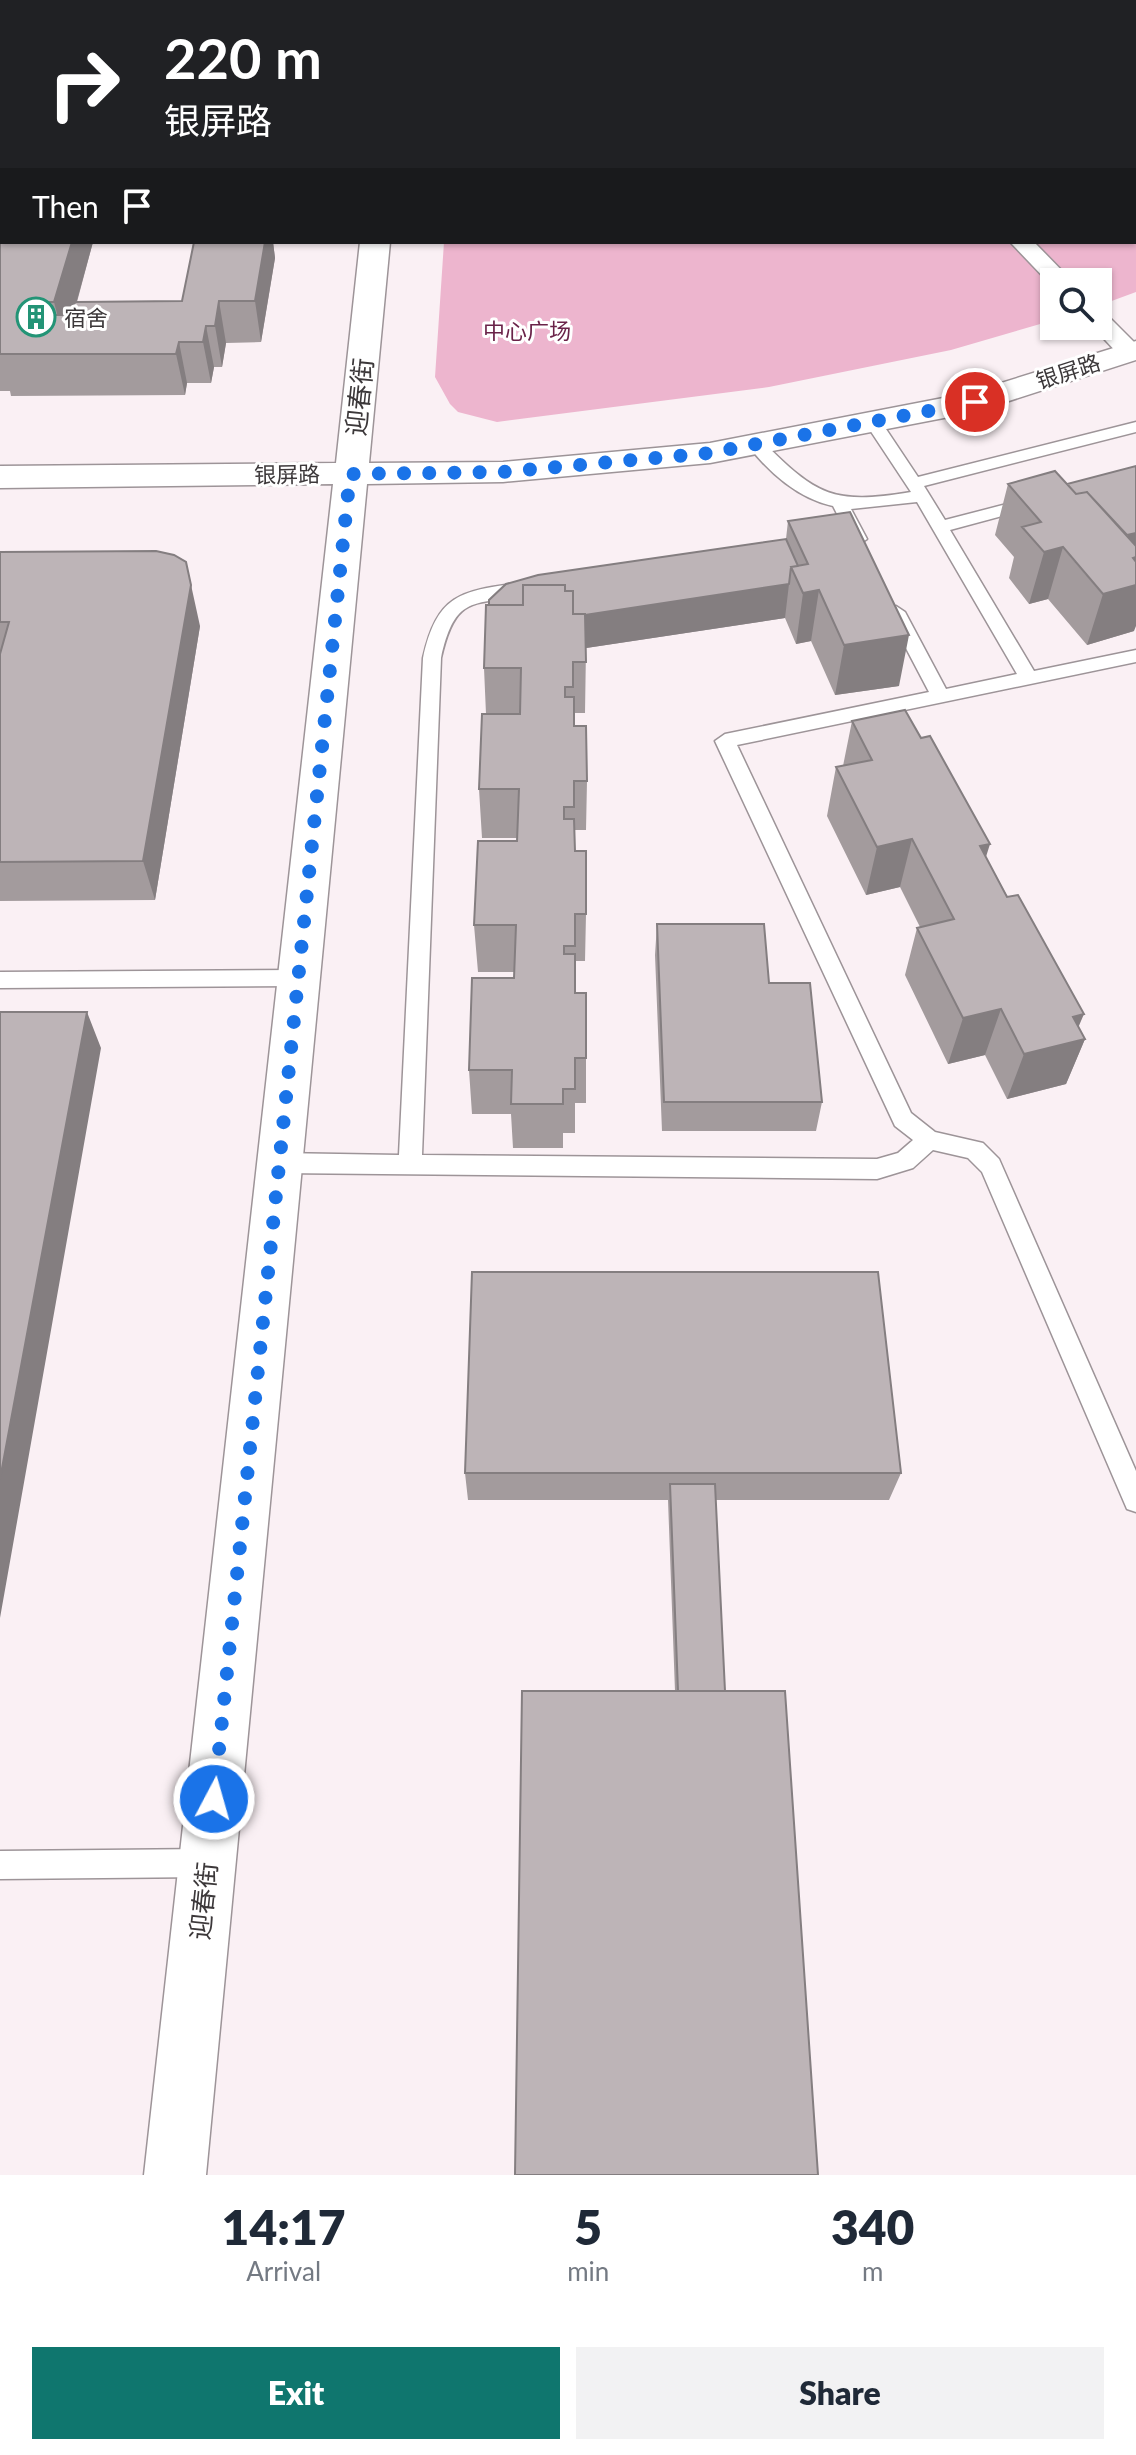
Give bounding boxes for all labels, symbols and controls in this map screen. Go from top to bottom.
text: 220 m [164,24,322,91]
icon: right [32,32,136,136]
text: 银屏路 [164,98,272,142]
icon: arrive [115,184,159,228]
text: Then [32,188,99,224]
map controls [1040,268,1112,340]
button: search [1040,268,1112,340]
building icon: 宿舍 [15,296,57,338]
place label: 宿舍 [64,304,108,331]
park label: 中心广场 [483,317,571,344]
street label: 银屏路 [1032,348,1104,394]
street label: 迎春街 [339,357,379,437]
pin [941,368,1009,436]
icon: arrive [953,380,997,424]
street label: 银屏路 [254,460,320,488]
position arrow [172,1757,256,1841]
street label: 迎春街 [183,1861,223,1941]
text: 14:17 [222,2198,346,2255]
text: 5 [574,2198,602,2255]
text: 340 [831,2198,914,2255]
text: Arrival [246,2255,321,2287]
text: min [567,2255,609,2287]
text: m [862,2255,883,2287]
button: Exit [32,2347,560,2439]
button: Share [576,2347,1104,2439]

